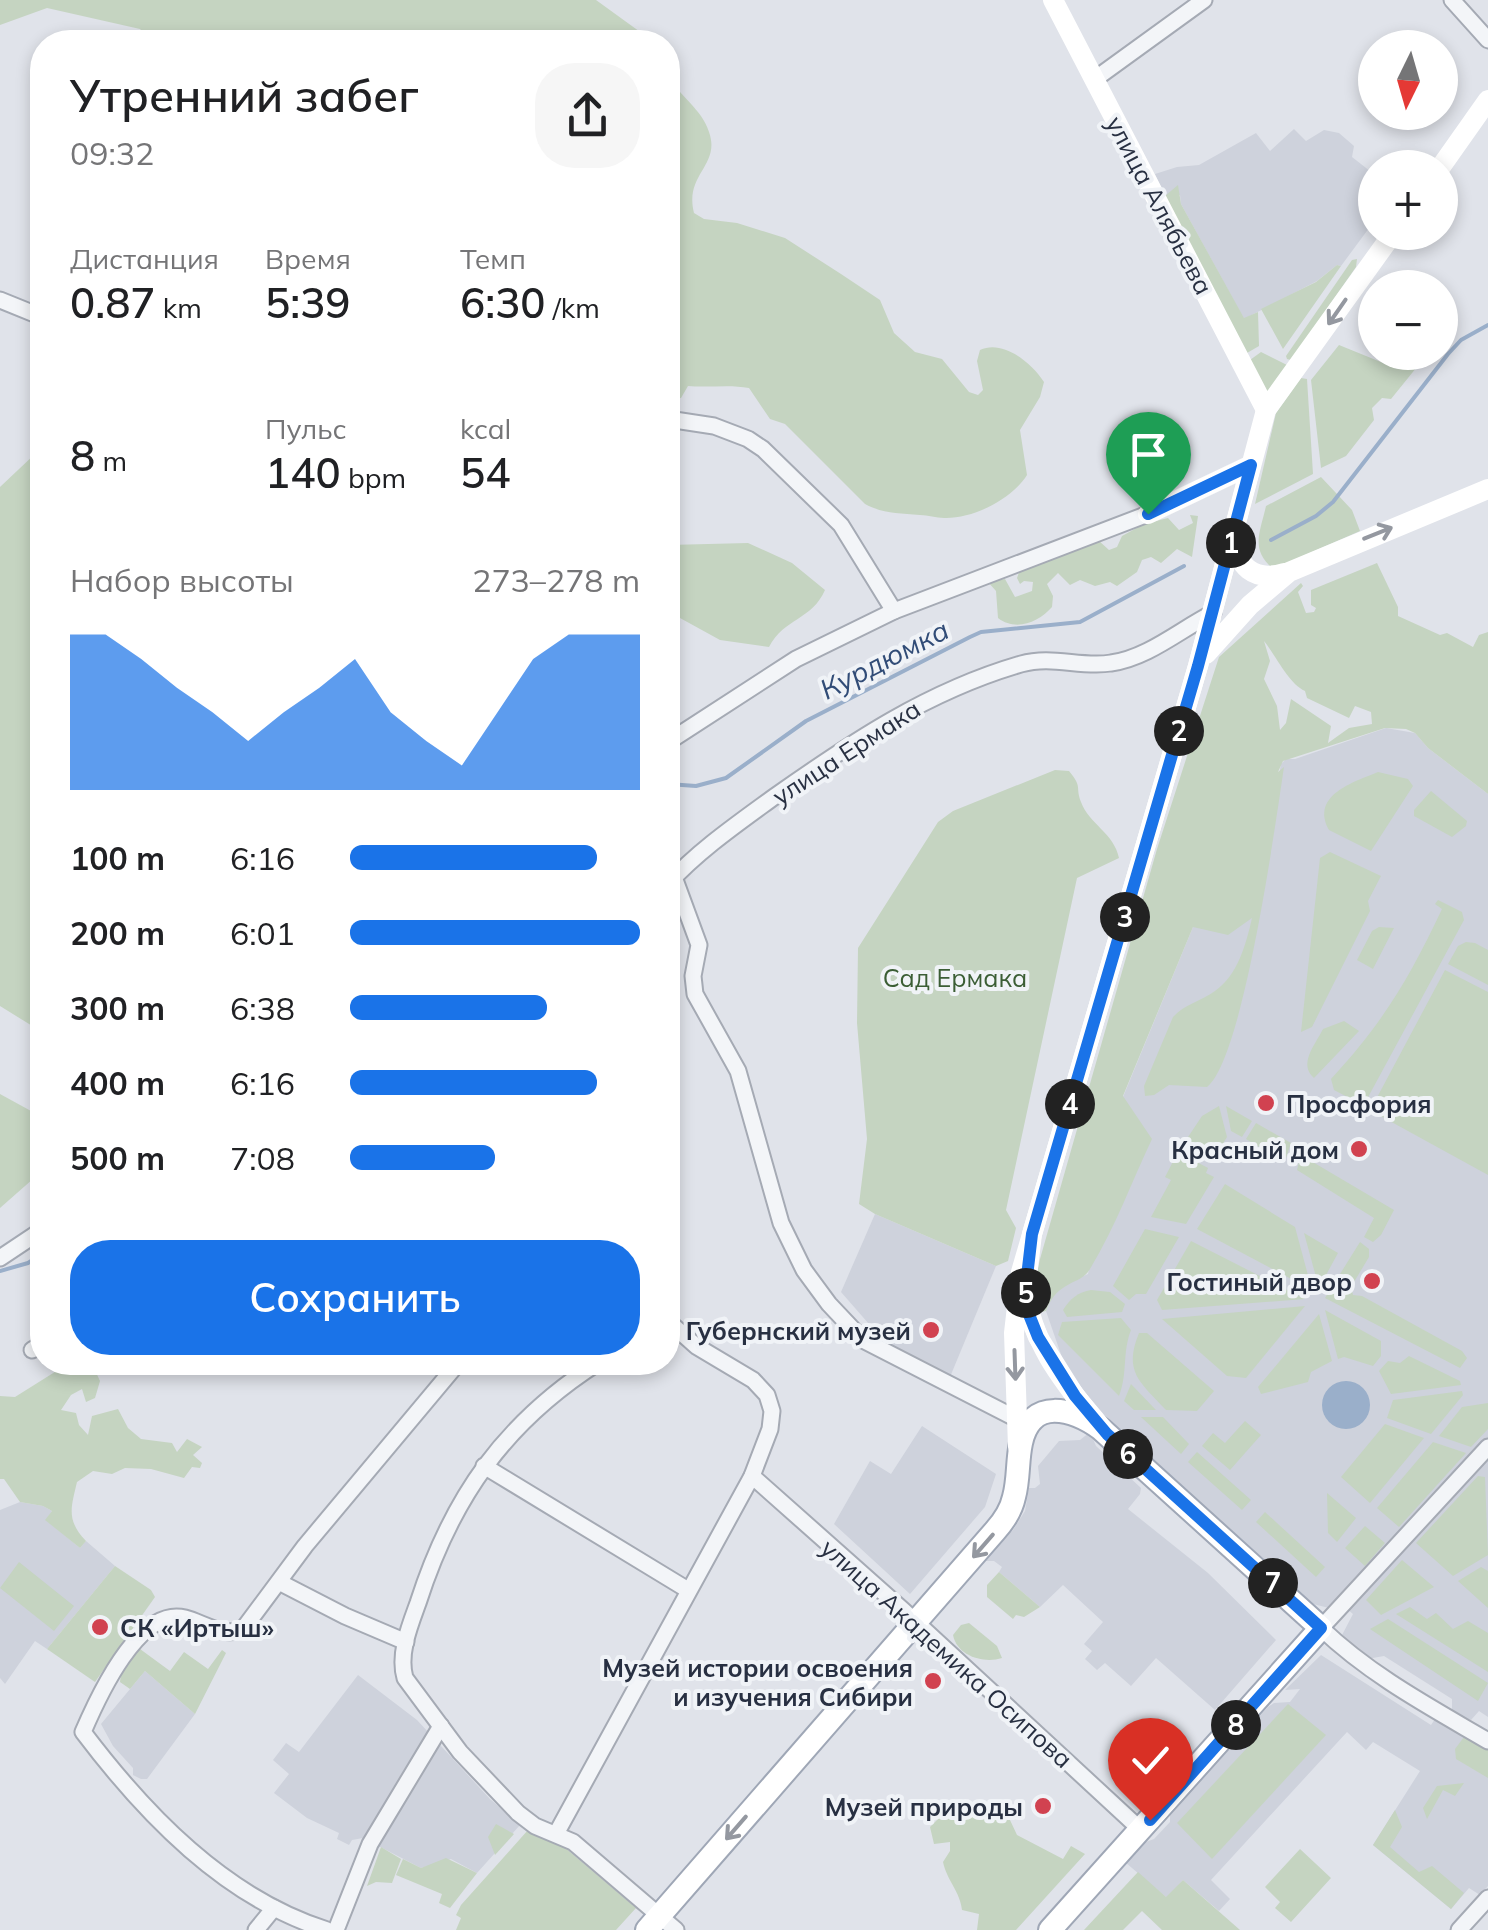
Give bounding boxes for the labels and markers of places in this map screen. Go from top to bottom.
pin [1106,412,1191,515]
pin: 1 [1206,518,1256,568]
pin: 2 [1154,706,1204,756]
pin: 3 [1100,892,1150,942]
pin: 4 [1045,1079,1095,1129]
place label: Просфория [1286,1088,1431,1119]
marker: Просфория [1255,1092,1277,1114]
place label: Красный дом [1171,1134,1339,1165]
marker: Красный дом [1348,1138,1370,1160]
place label: Гостиный двор [1166,1266,1352,1297]
pin: 5 [1001,1268,1051,1318]
marker: Гостиный двор [1361,1270,1383,1292]
place label: Губернский музей [686,1315,911,1346]
marker: Губернский музей [920,1319,942,1341]
pin: 6 [1103,1429,1153,1479]
pin: 7 [1248,1558,1298,1608]
place label: СК «Иртыш» [120,1612,274,1643]
marker: СК «Иртыш» [89,1616,111,1638]
place label: Музей истории освоения и изучения Сибири [602,1652,913,1712]
marker: Музей истории освоения и изучения Сибири [922,1670,944,1692]
pin: 8 [1211,1700,1261,1750]
pin [1108,1718,1193,1821]
place label: Музей природы [825,1791,1023,1822]
marker: Музей природы [1032,1795,1054,1817]

